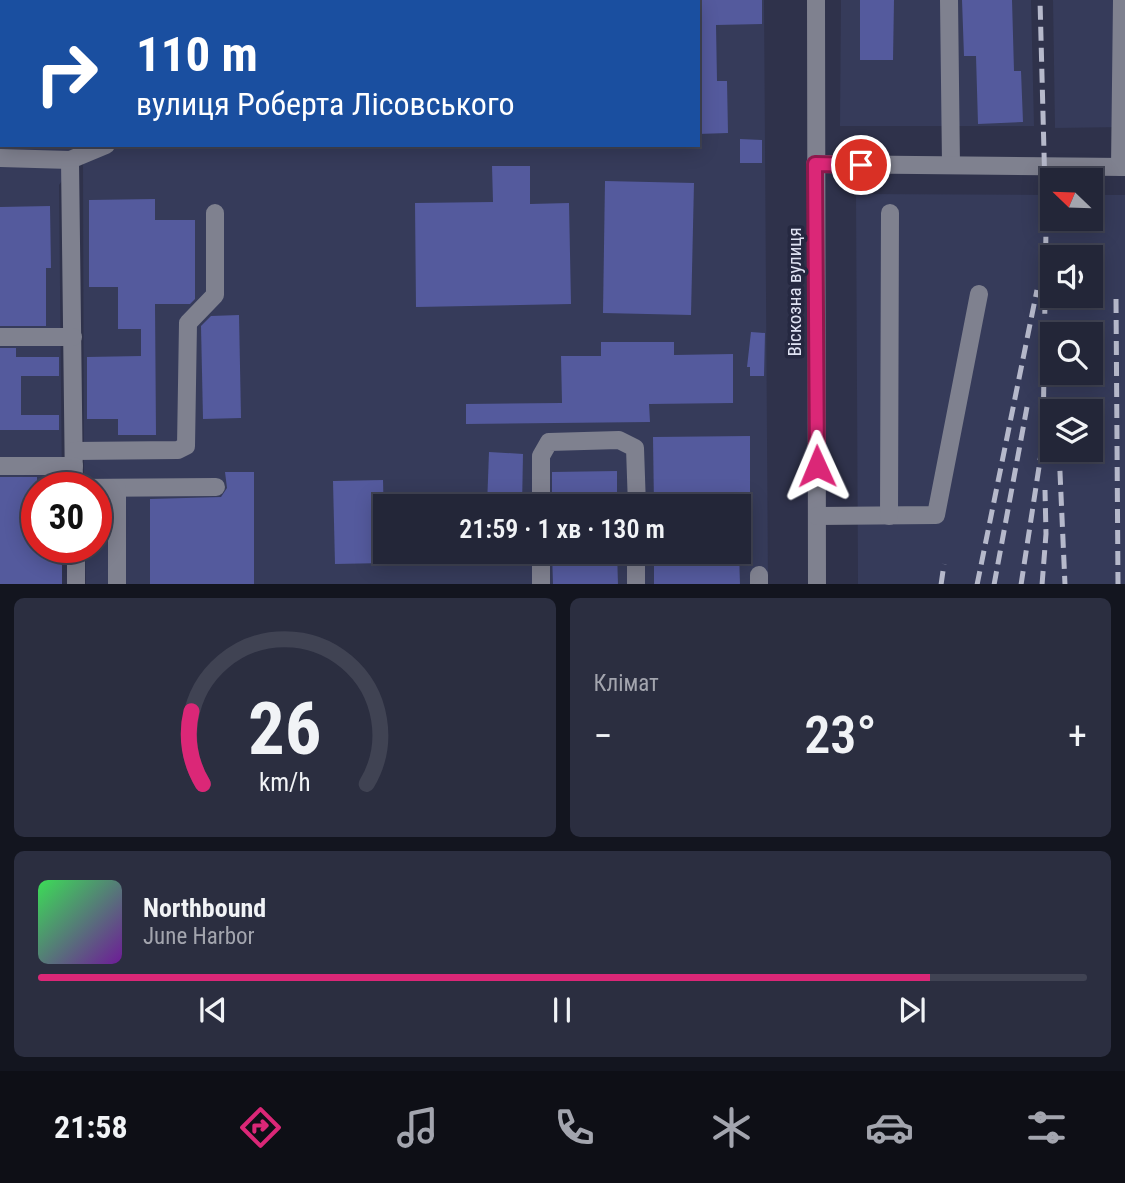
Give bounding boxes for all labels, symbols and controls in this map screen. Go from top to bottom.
text: 110 m [136,26,258,83]
icon: right [21,28,112,119]
text: вулиця Роберта Лісовського [136,85,515,123]
pin [831,135,891,195]
icon: arrive [842,146,880,184]
north arrow [1040,168,1102,231]
map controls [1040,168,1103,462]
street label: Віскозна вулиця [783,227,806,357]
button: sound [1040,245,1103,308]
button: search [1040,322,1103,385]
button: layers [1040,399,1103,462]
position arrow [780,429,854,503]
speed limit sign: 30 [21,472,112,563]
text: 21:59 · 1 хв · 130 m [459,514,665,544]
text: Клімат [594,670,659,697]
text: 26 [248,686,322,772]
text: 23° [804,705,876,766]
text: − [594,714,613,758]
text: + [1068,714,1087,758]
text: km/h [259,767,310,796]
text: Northbound [143,893,266,923]
text: June Harbor [143,923,255,950]
icon: previous [194,991,232,1029]
icon: pause [543,991,581,1029]
icon: next [893,991,931,1029]
icon: directions [236,1103,285,1152]
icon: music [393,1103,442,1152]
icon: phone [550,1103,599,1152]
icon: climate [707,1103,756,1152]
icon: car [865,1103,914,1152]
icon: filters [1022,1103,1071,1152]
text: 21:58 [54,1108,128,1146]

